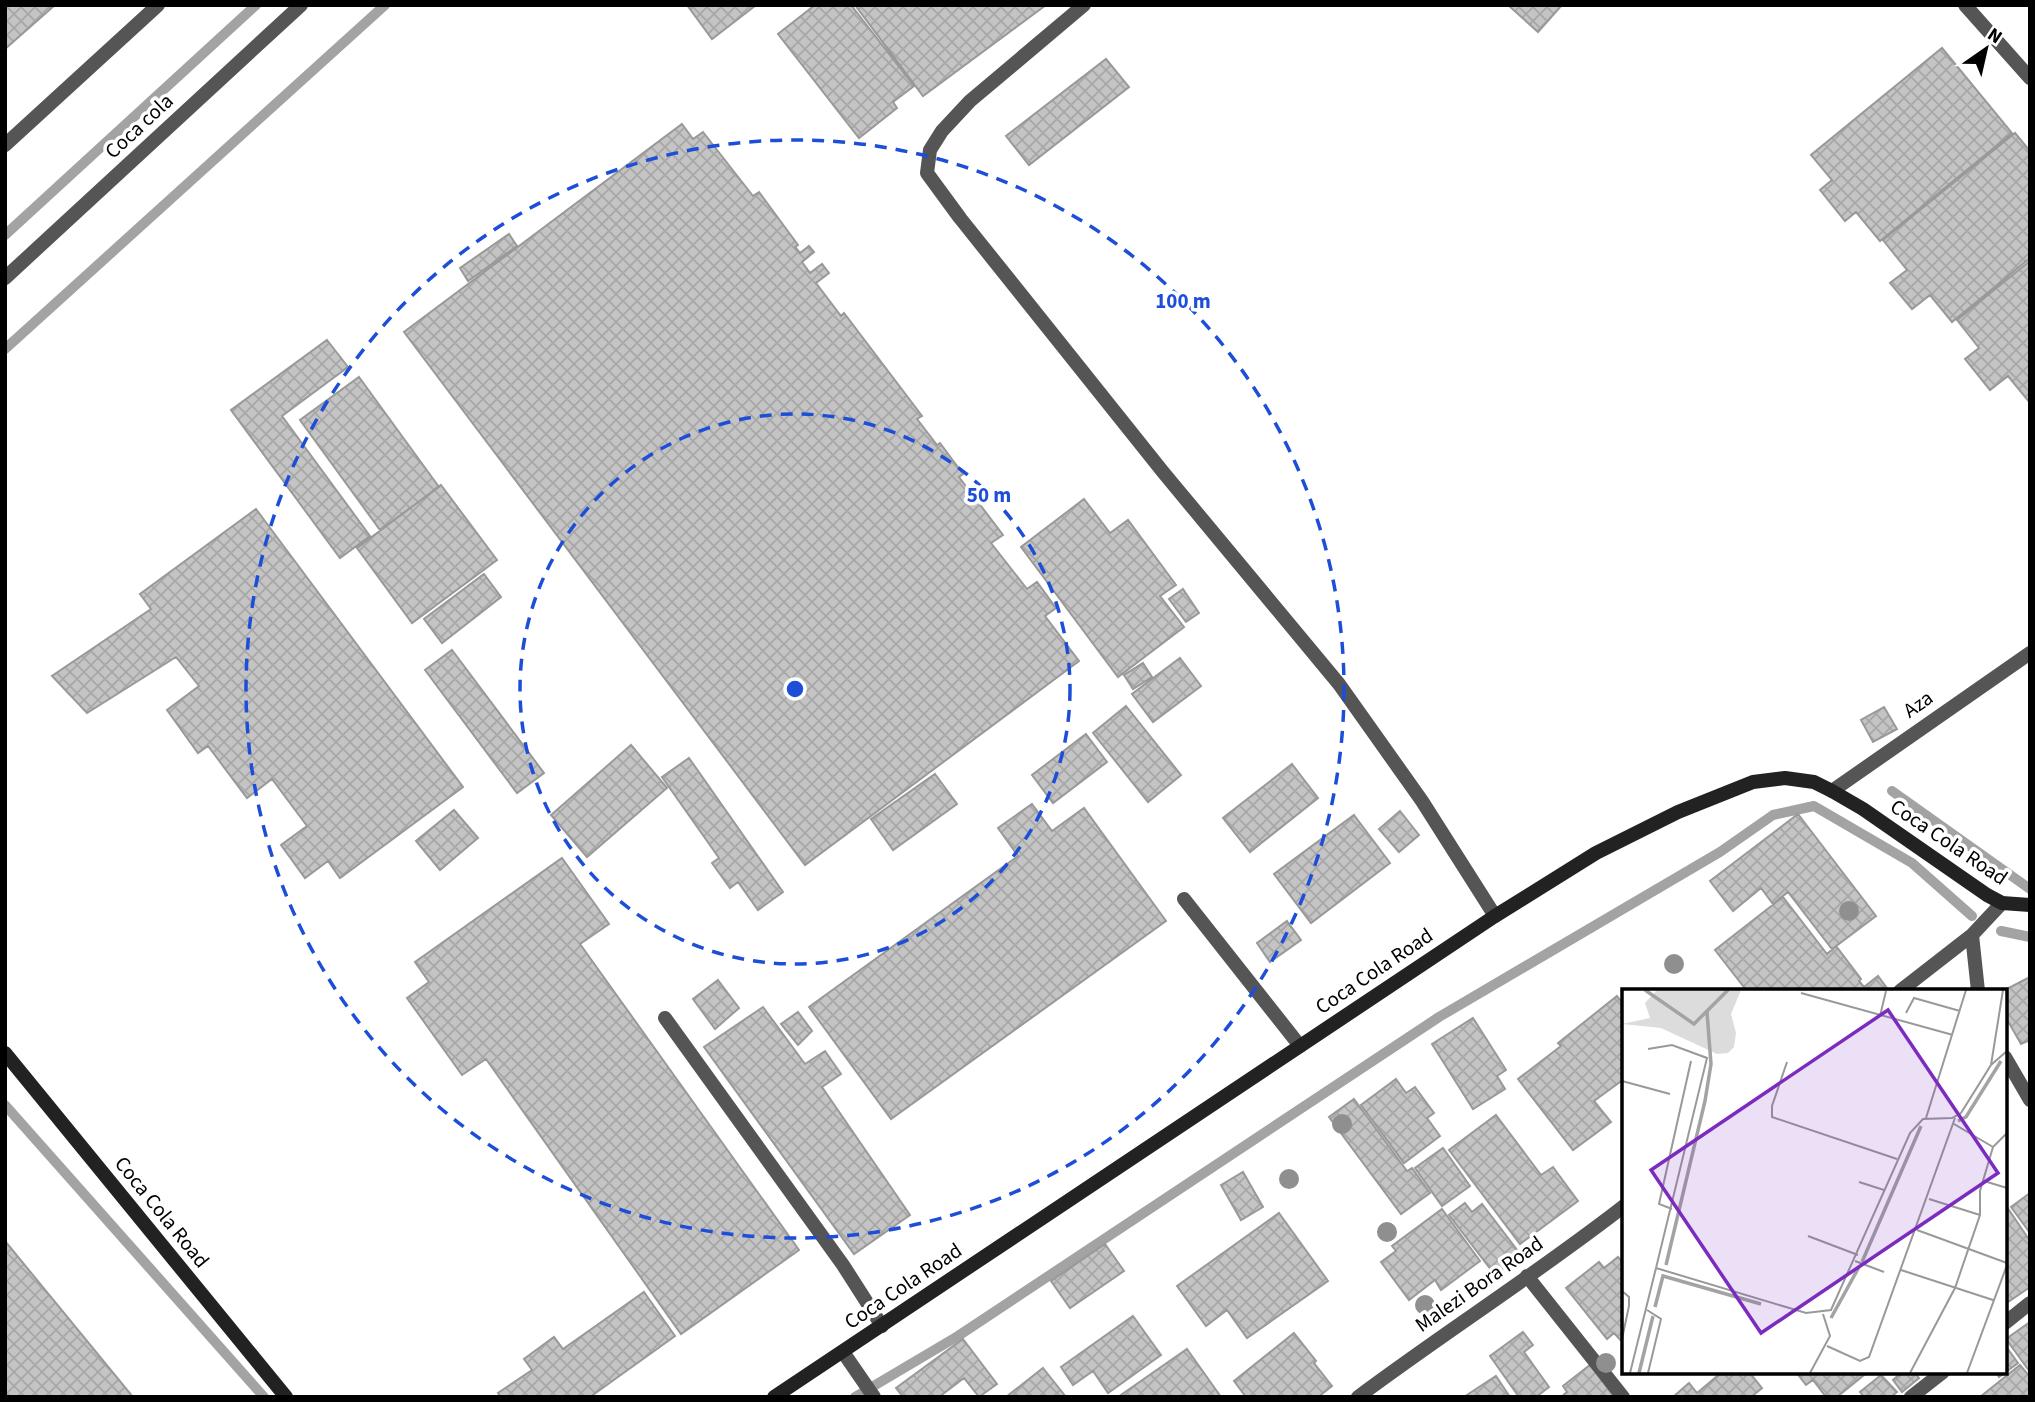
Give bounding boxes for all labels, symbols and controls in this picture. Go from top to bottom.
north arrow [1951,14,2021,84]
text: N [1982,21,2007,51]
street label: Coca cola [98,86,180,166]
text: 100 m [1155,286,1211,316]
text: 50 m [967,480,1011,510]
centre of rings [783,677,807,701]
street label: Aza [1897,683,1939,725]
street label: Coca Cola Road [1884,792,2014,892]
street label: Coca Cola Road [1309,921,1439,1021]
inset map [1622,989,2007,1374]
street label: Coca Cola Road [108,1150,216,1274]
street label: Malezi Bora Road [1409,1229,1549,1339]
street label: Coca Cola Road [838,1236,968,1336]

